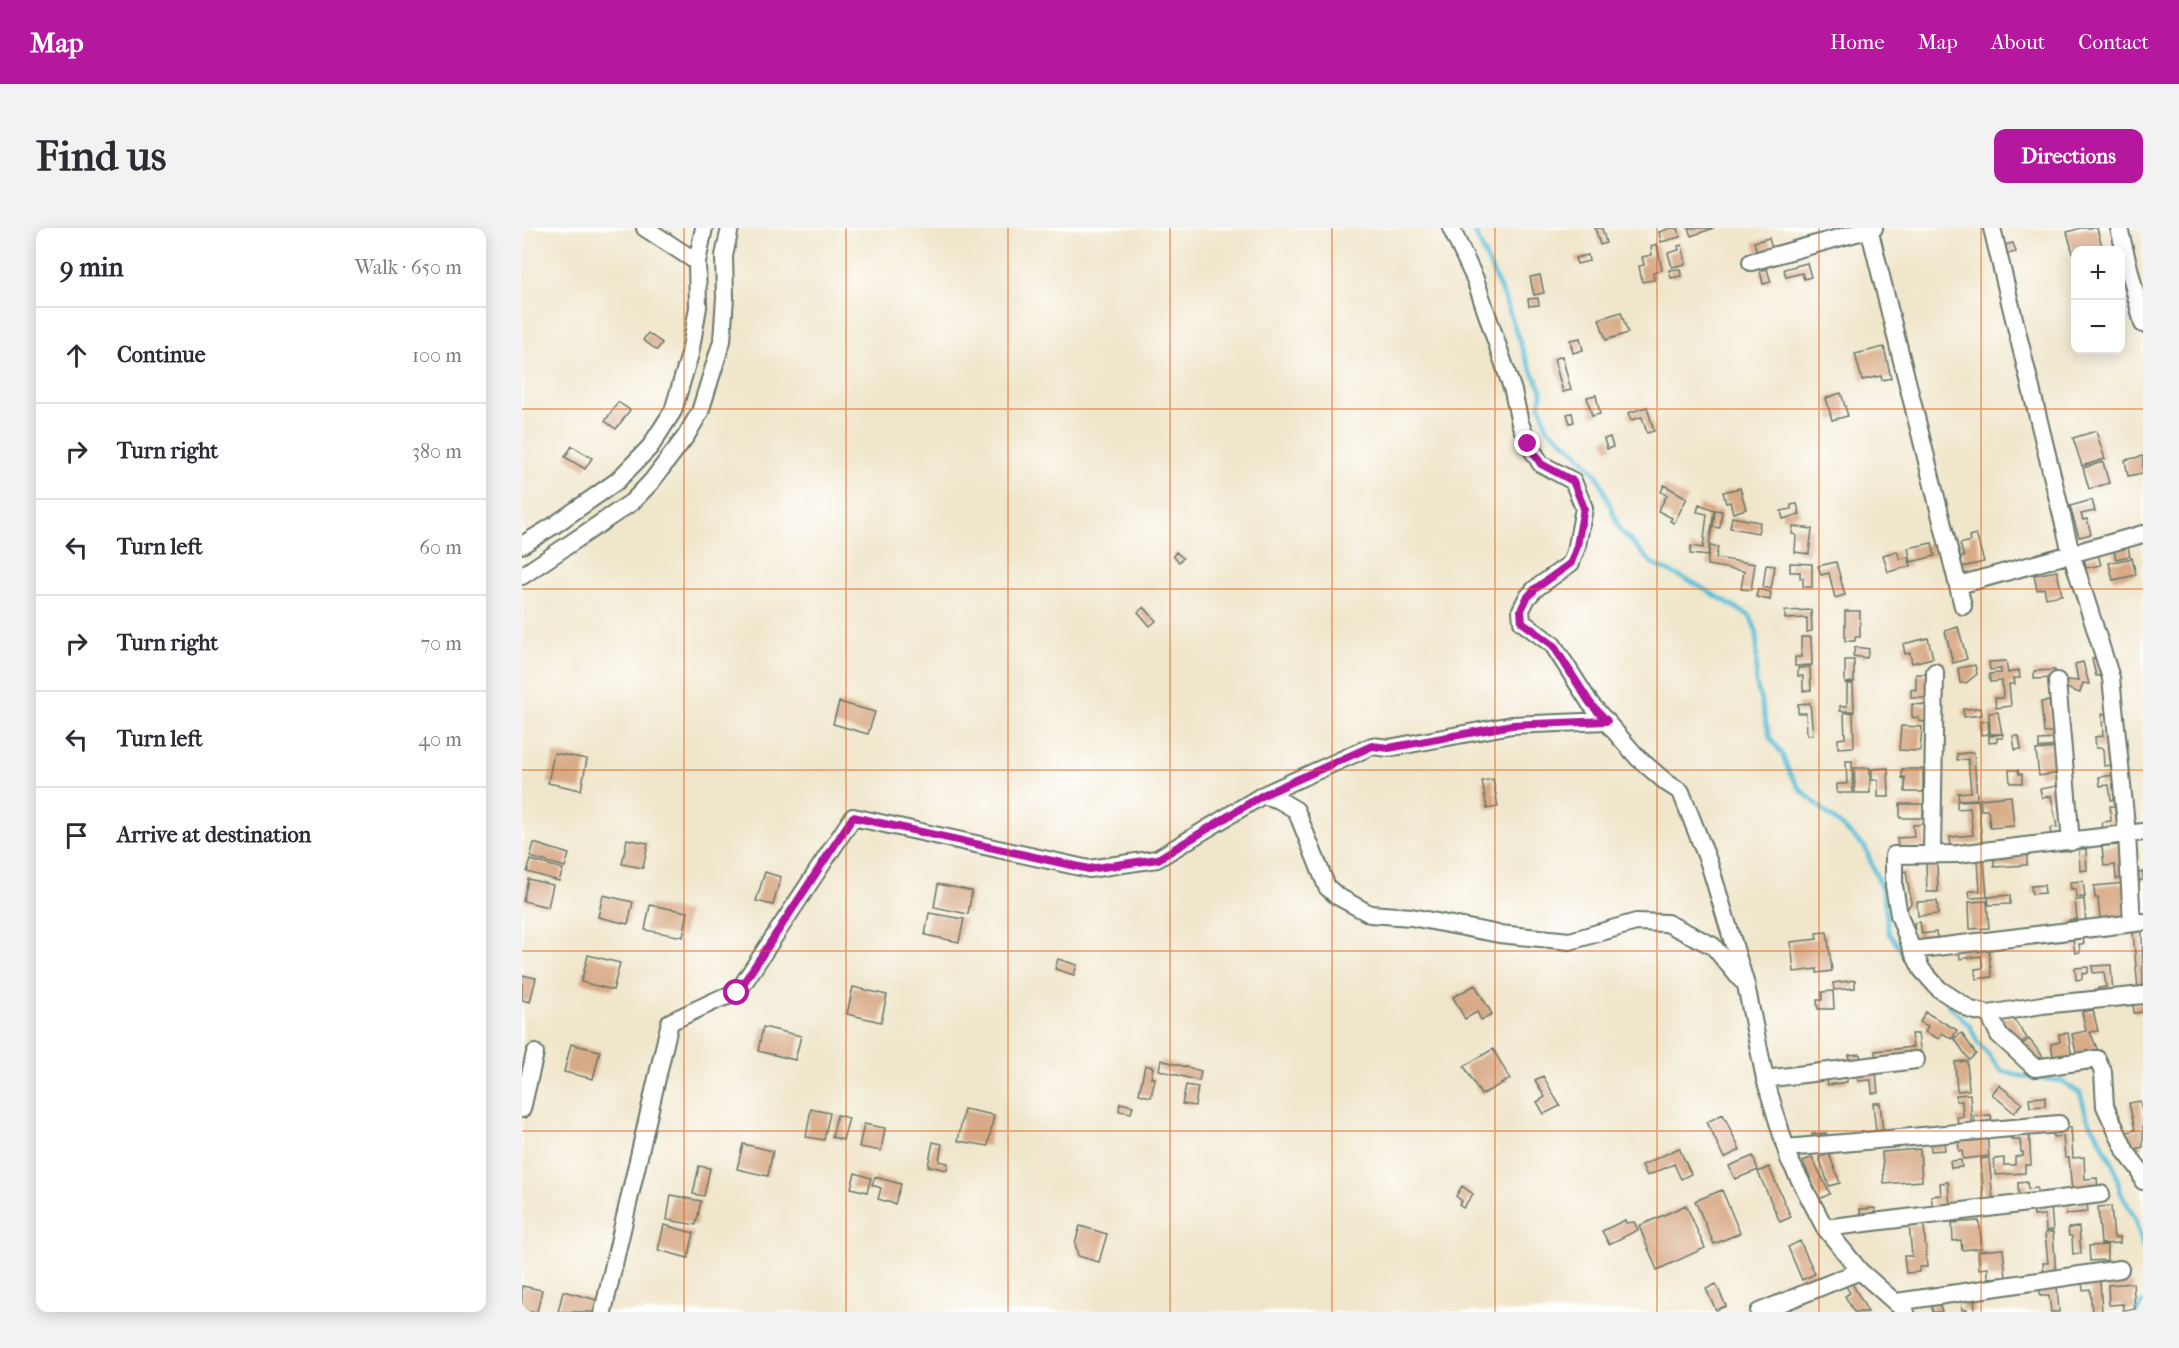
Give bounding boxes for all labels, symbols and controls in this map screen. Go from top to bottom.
text: Map [30,26,84,59]
text: Home [1830,30,1885,54]
text: Map [1918,30,1958,54]
text: About [1991,30,2045,54]
text: Contact [2078,30,2149,54]
button: Directions [1994,129,2143,183]
text: Find us [36,132,166,181]
map controls [2071,246,2125,354]
button: + [2071,246,2125,300]
text: 9 min [60,252,124,283]
text: Walk · 650 m [355,256,462,279]
button: − [2071,300,2125,354]
icon: ahead [60,339,93,372]
text: Continue [117,342,206,368]
text: 100 m [412,344,462,367]
route end [1514,430,1540,456]
icon: right [60,435,93,468]
text: Turn right [117,438,218,464]
text: 380 m [412,440,462,463]
icon: left [60,531,93,564]
text: Turn left [117,534,203,560]
text: 60 m [419,536,462,559]
icon: right [60,627,93,660]
text: Turn right [117,630,218,656]
text: 70 m [420,632,462,655]
icon: left [60,723,93,756]
text: Turn left [117,726,203,752]
text: 40 m [418,728,462,751]
icon: arrive [60,819,93,852]
text: Arrive at destination [117,822,311,848]
route start [723,979,749,1005]

